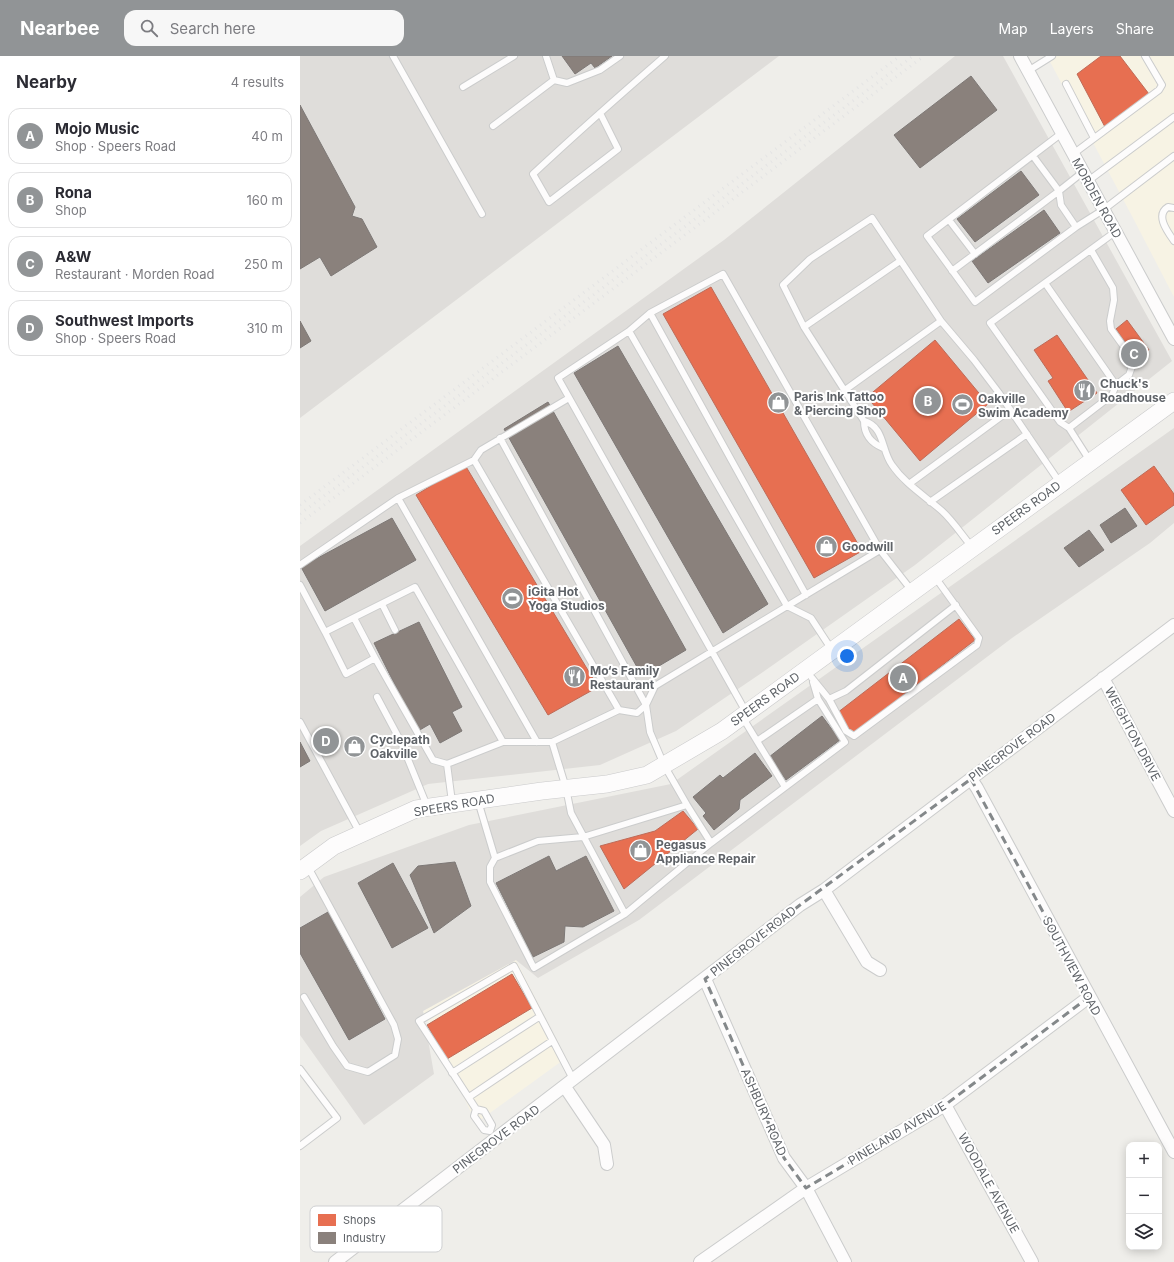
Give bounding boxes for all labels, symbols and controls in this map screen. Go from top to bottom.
search box [124,10,404,46]
text: Nearbee [20,17,100,40]
icon: search [138,17,160,39]
text: Search here [170,19,255,38]
text: Map [999,20,1028,37]
text: Layers [1050,20,1094,37]
text: Share [1116,20,1154,37]
text: Nearby [16,72,77,92]
text: 4 results [231,74,284,90]
text: Mojo Music [55,119,140,138]
text: A [25,128,35,144]
text: 40 m [251,128,283,144]
text: Shop · Speers Road [55,138,176,154]
street label: MORDEN ROAD [1069,155,1125,241]
text: Rona [55,183,92,202]
text: B [26,192,34,208]
text: 160 m [246,192,283,208]
text: Shop [55,202,87,218]
text: A&W [55,247,91,266]
text: C [25,256,35,272]
text: 250 m [244,256,283,272]
text: Restaurant · Morden Road [55,266,215,282]
text: Southwest Imports [55,311,194,330]
text: D [25,320,35,336]
text: 310 m [246,320,283,336]
text: Shop · Speers Road [55,330,176,346]
pin: C [1121,339,1147,369]
place label: Chuck's Roadhouse [1100,376,1166,405]
restaurant icon: Chuck's Roadhouse [1072,377,1098,403]
pin: B [915,386,941,416]
place label: Paris Ink Tattoo & Piercing Shop [794,389,887,418]
shop icon: Paris Ink Tattoo & Piercing Shop [765,390,791,416]
place label: Oakville Swim Academy [978,391,1069,420]
sports icon: Oakville Swim Academy [949,392,975,418]
street label: SPEERS ROAD [988,478,1064,538]
shop icon: Goodwill [814,533,840,559]
place label: Goodwill [842,539,893,554]
place label: iGita Hot Yoga Studios [528,584,605,613]
sports icon: iGita Hot Yoga Studios [499,585,525,611]
your location [837,646,857,666]
place label: Mo‘s Family Restaurant [590,663,660,692]
pin: A [890,663,916,693]
restaurant icon: Mo‘s Family Restaurant [561,664,587,690]
street label: SPEERS ROAD [727,669,803,729]
street label: WEIGHTON DRIVE [1102,684,1164,784]
street label: PINEGROVE ROAD [966,709,1058,785]
pin: D [313,726,339,756]
place label: Cyclepath Oakville [370,732,430,761]
shop icon: Cyclepath Oakville [341,733,367,759]
street label: SPEERS ROAD [412,790,496,820]
place label: Pegasus Appliance Repair [656,837,756,866]
shop icon: Pegasus Appliance Repair [628,838,654,864]
street label: PINEGROVE ROAD [707,903,799,979]
street label: SOUTHVIEW ROAD [1040,914,1104,1018]
street label: ASHBURY ROAD [738,1066,790,1158]
street label: PINELAND AVENUE [845,1098,949,1168]
street label: PINEGROVE ROAD [450,1101,542,1177]
street label: WOODALE AVENUE [955,1130,1023,1236]
map controls [1126,1142,1162,1250]
button: + [1126,1142,1162,1178]
button: − [1126,1178,1162,1214]
legend [310,1206,442,1252]
text: Shops [343,1213,376,1227]
button: layers [1126,1214,1162,1250]
text: Industry [343,1231,386,1245]

